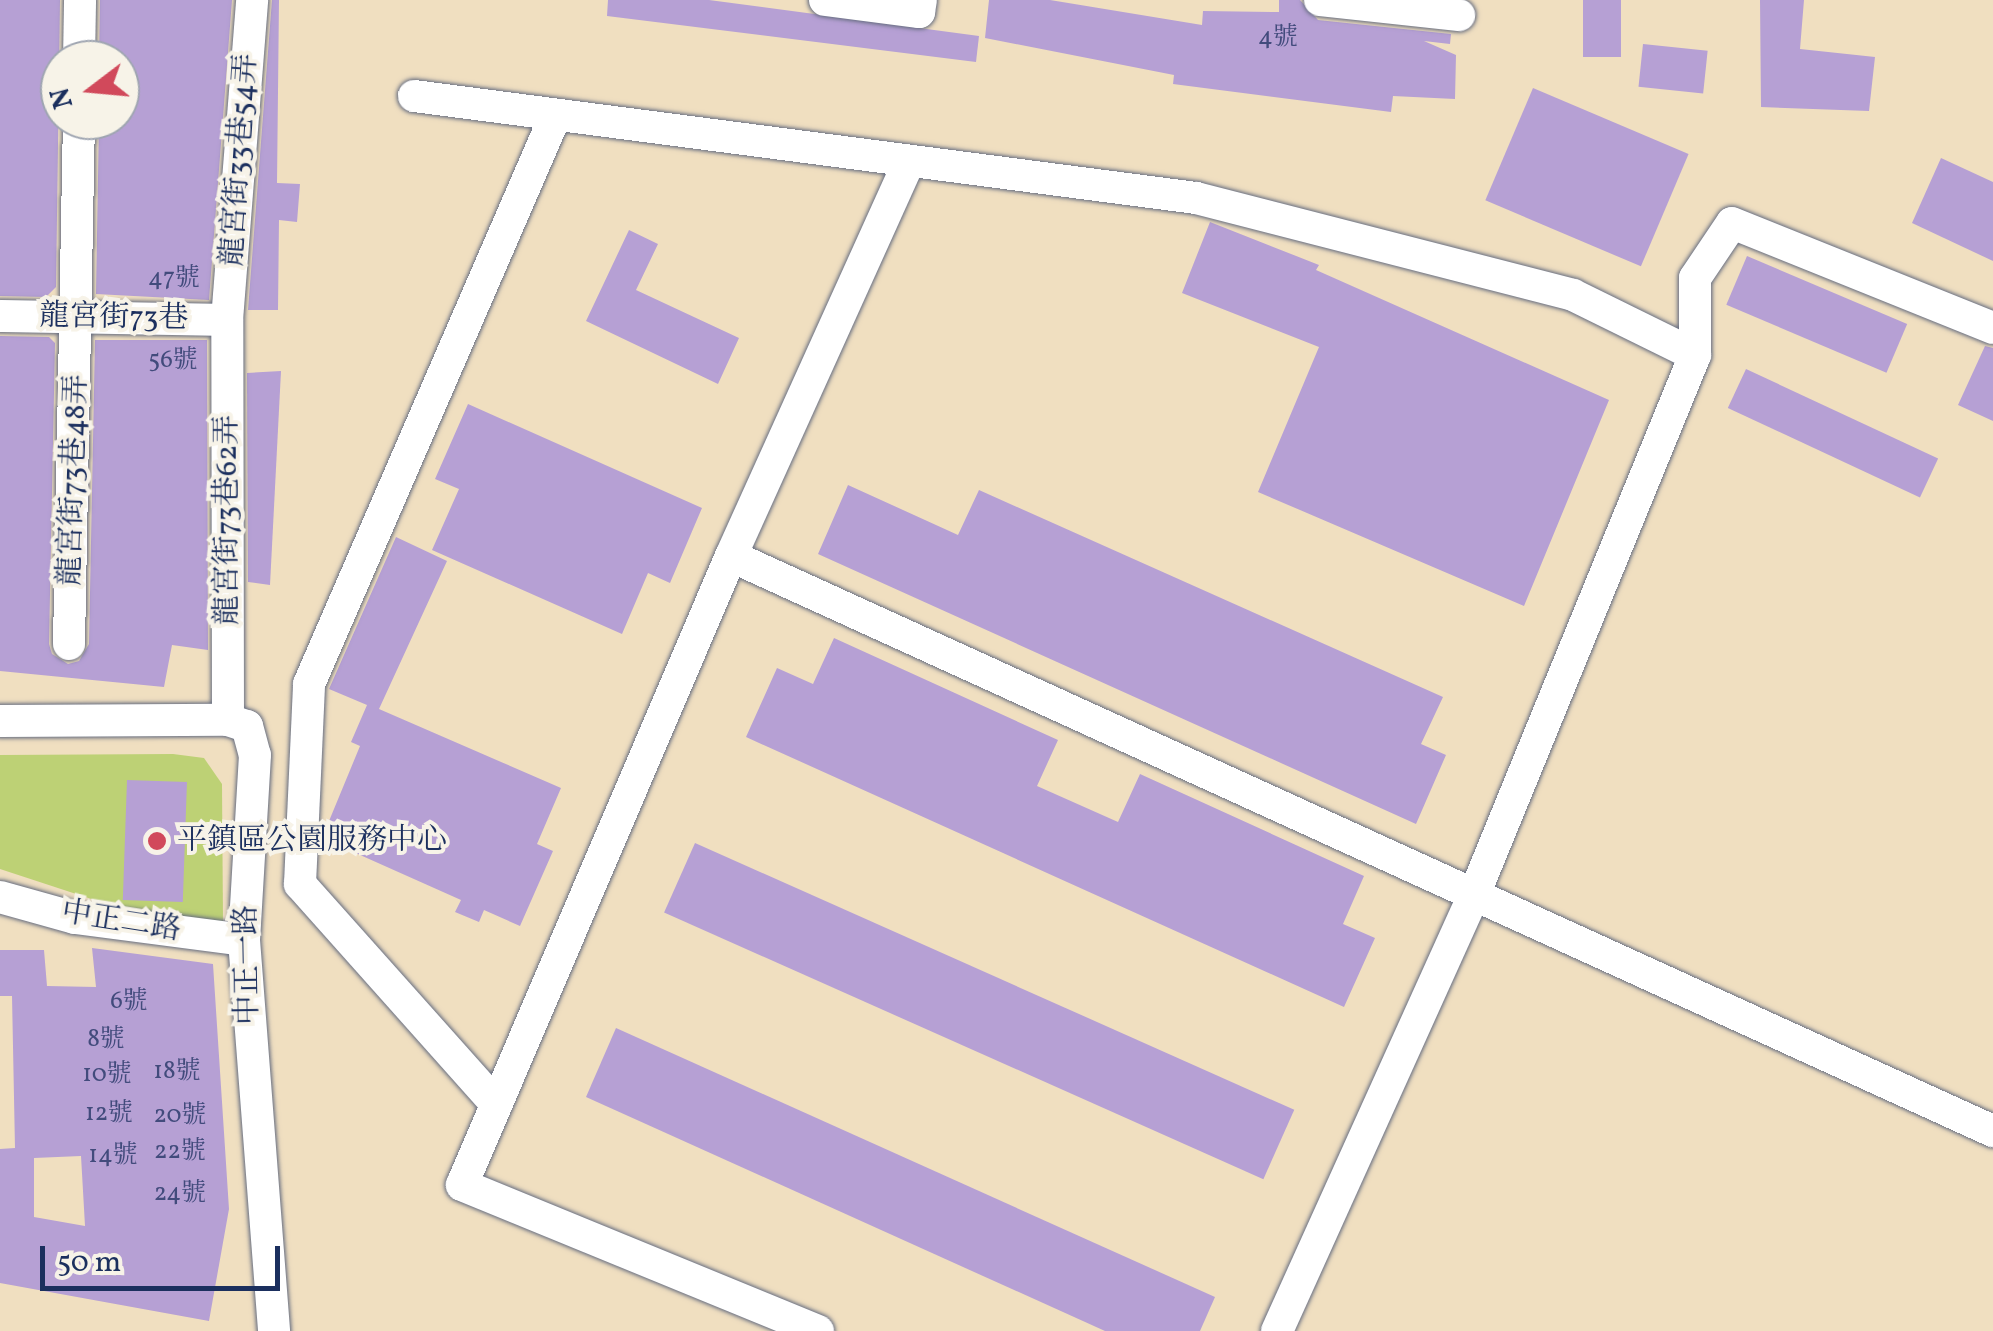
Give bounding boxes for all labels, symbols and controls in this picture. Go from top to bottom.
house number: 4號 [1258,23,1298,53]
north arrow [40,40,140,140]
street label: 龍宮街33巷54弄 [215,53,265,267]
text: N [41,83,84,113]
house number: 47號 [148,264,200,294]
street label: 龍宮街73巷 [39,299,189,337]
house number: 56號 [148,346,198,376]
street label: 龍宮街73巷48弄 [52,374,96,586]
street label: 龍宮街73巷62弄 [210,415,246,625]
place label: 平鎮區公園服務中心 [177,823,447,859]
marker: 平鎮區公園服務中心 [146,830,168,852]
street label: 中正二路 [59,895,183,949]
street label: 中正一路 [229,905,267,1025]
house number: 6號 [110,987,148,1017]
house number: 8號 [87,1025,125,1055]
house number: 18號 [153,1057,201,1087]
house number: 10號 [82,1060,132,1090]
house number: 12號 [85,1099,133,1129]
house number: 20號 [153,1101,207,1131]
house number: 22號 [154,1137,206,1167]
house number: 14號 [88,1141,138,1171]
house number: 24號 [154,1179,206,1209]
scale bar [45,1226,285,1288]
text: 50 m [57,1242,121,1284]

